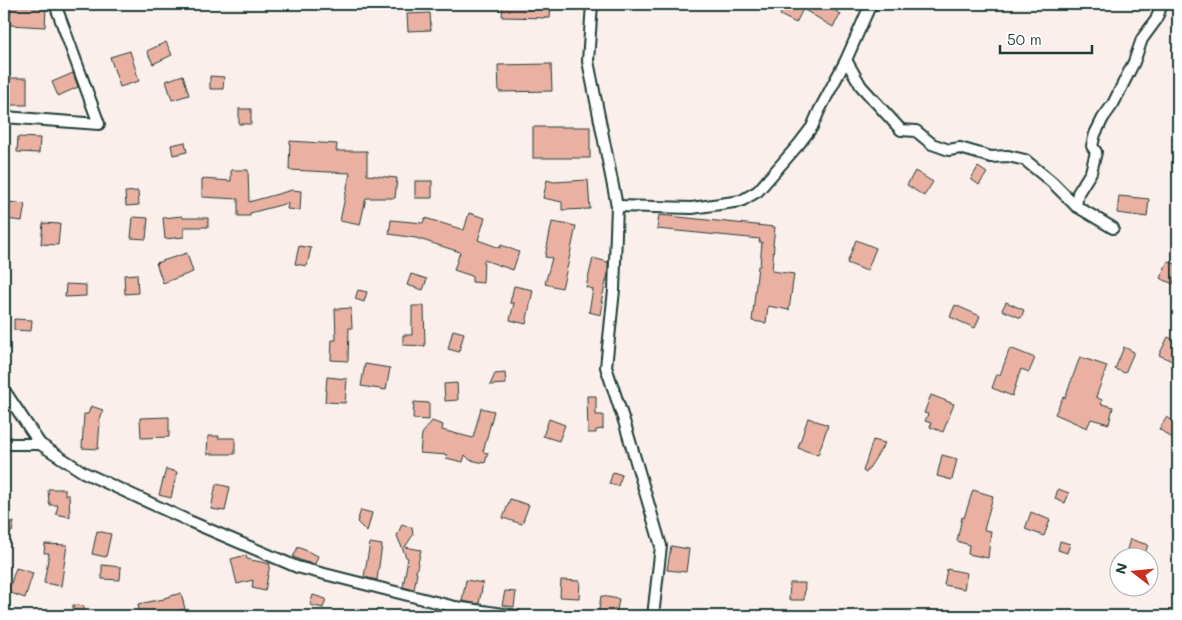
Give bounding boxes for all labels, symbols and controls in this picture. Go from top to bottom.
scale bar [1000,22,1092,54]
text: 50 m [1007,29,1042,49]
north arrow [1110,548,1160,598]
text: N [1110,561,1132,576]

